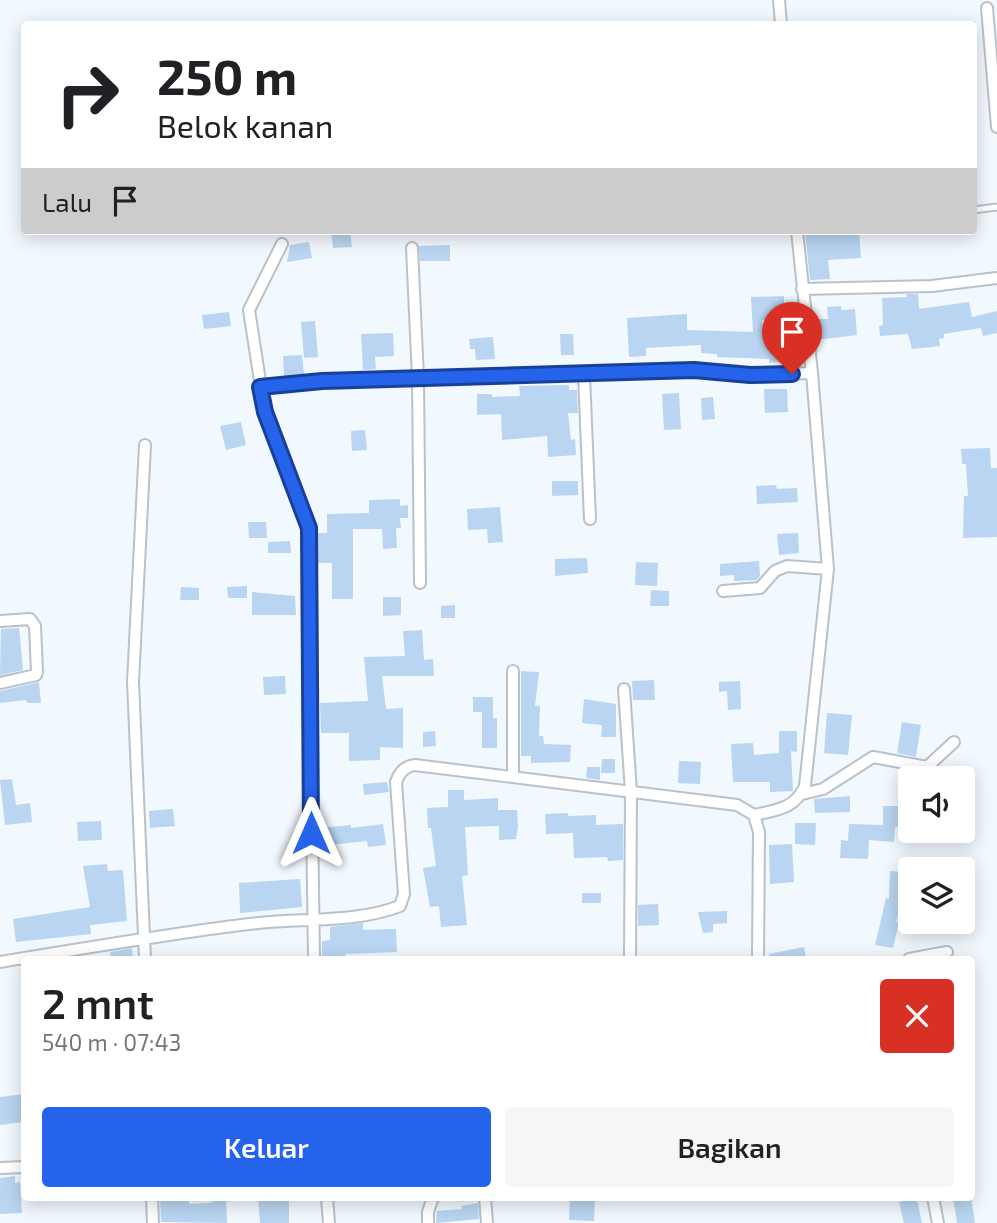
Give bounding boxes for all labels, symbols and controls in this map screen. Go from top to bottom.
text: 250 m [157,46,297,105]
icon: right [42,49,133,140]
text: Belok kanan [157,106,333,144]
icon: arrive [106,182,144,220]
text: Lalu [42,186,92,217]
pin [762,302,822,374]
icon: arrive [773,313,811,351]
map controls [898,766,975,934]
button: sound [898,766,975,843]
position arrow [274,796,348,870]
button: layers [898,857,975,934]
text: 2 mnt [42,977,154,1027]
button: close [880,979,954,1053]
text: 540 m · 07:43 [42,1028,181,1056]
button: Keluar [42,1107,491,1187]
button: Bagikan [505,1107,954,1187]

